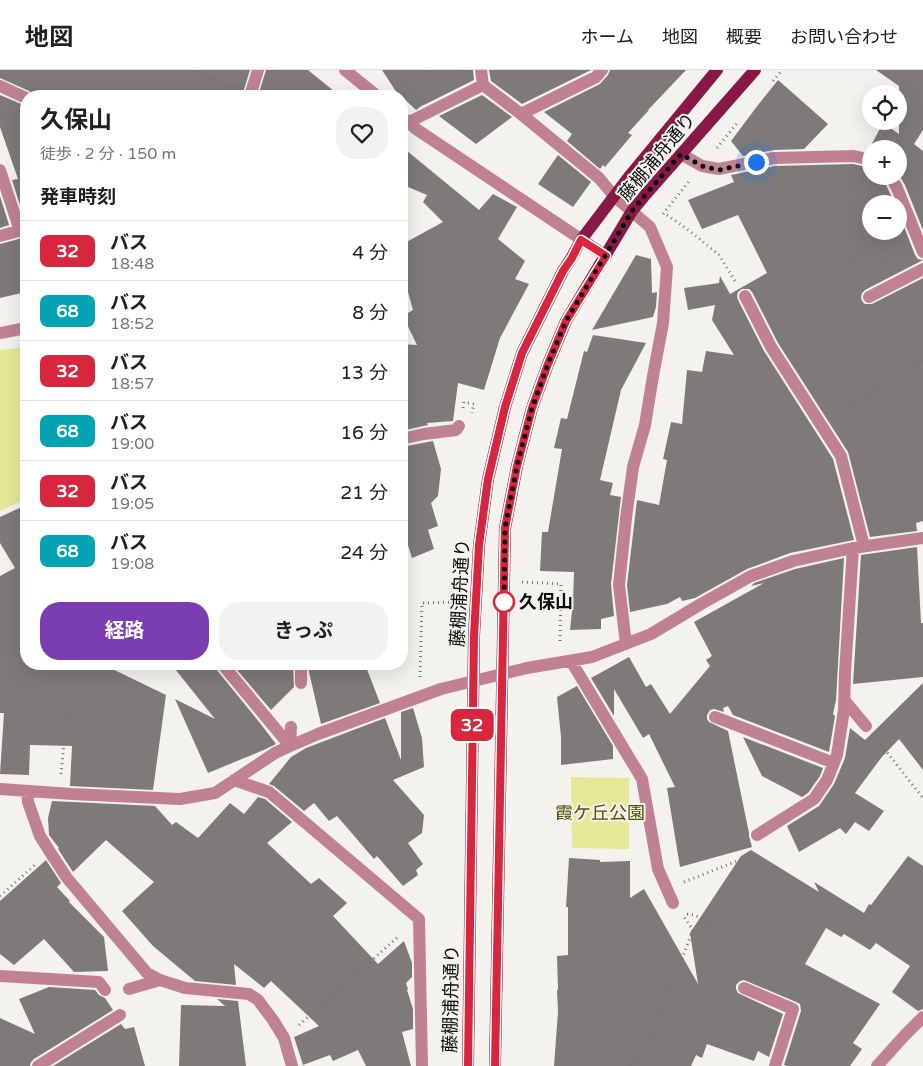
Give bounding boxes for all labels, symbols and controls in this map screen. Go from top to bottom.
text: 地図 [25,23,73,52]
text: ホーム [581,26,634,48]
text: 地図 [662,26,698,48]
text: 概要 [726,26,762,48]
text: お問い合わせ [790,26,898,48]
map controls [862,85,907,240]
button: locate [862,85,907,130]
text: 久保山 [40,106,112,135]
button: heart [336,107,388,159]
street label: 藤棚浦舟通り [614,109,700,205]
button: + [862,140,907,185]
text: 徒歩 · 2 分 · 150 m [40,144,176,164]
your location [744,150,769,175]
text: 発車時刻 [40,186,116,208]
button: − [862,195,907,240]
text: バス [110,232,148,254]
text: 32 [56,240,79,262]
text: 4 分 [352,242,388,264]
text: 18:48 [110,254,154,274]
text: バス [110,292,148,314]
text: 68 [56,300,79,322]
text: 8 分 [352,302,388,324]
text: 18:52 [110,314,154,334]
text: バス [110,352,148,374]
text: 32 [56,360,79,382]
text: 13 分 [340,362,388,384]
text: 18:57 [110,374,154,394]
text: バス [110,412,148,434]
text: 68 [56,420,79,442]
text: 16 分 [340,422,388,444]
text: 19:00 [110,434,154,454]
text: バス [110,472,148,494]
text: 32 [56,480,79,502]
text: 21 分 [340,482,388,504]
text: 19:05 [110,494,154,514]
text: バス [110,532,148,554]
street label: 藤棚浦舟通り [446,538,474,648]
text: 68 [56,540,79,562]
text: 24 分 [340,542,388,564]
text: 19:08 [110,554,154,574]
marker: 久保山 [493,591,515,613]
place label: 久保山 [519,591,573,613]
button: 経路 [40,602,209,660]
button: きっぷ [219,602,388,660]
line badge: 32 [450,709,494,741]
text: 32 [461,714,483,736]
park label: 霞ケ丘公園 [555,802,645,824]
street label: 藤棚浦舟通り [439,945,463,1053]

